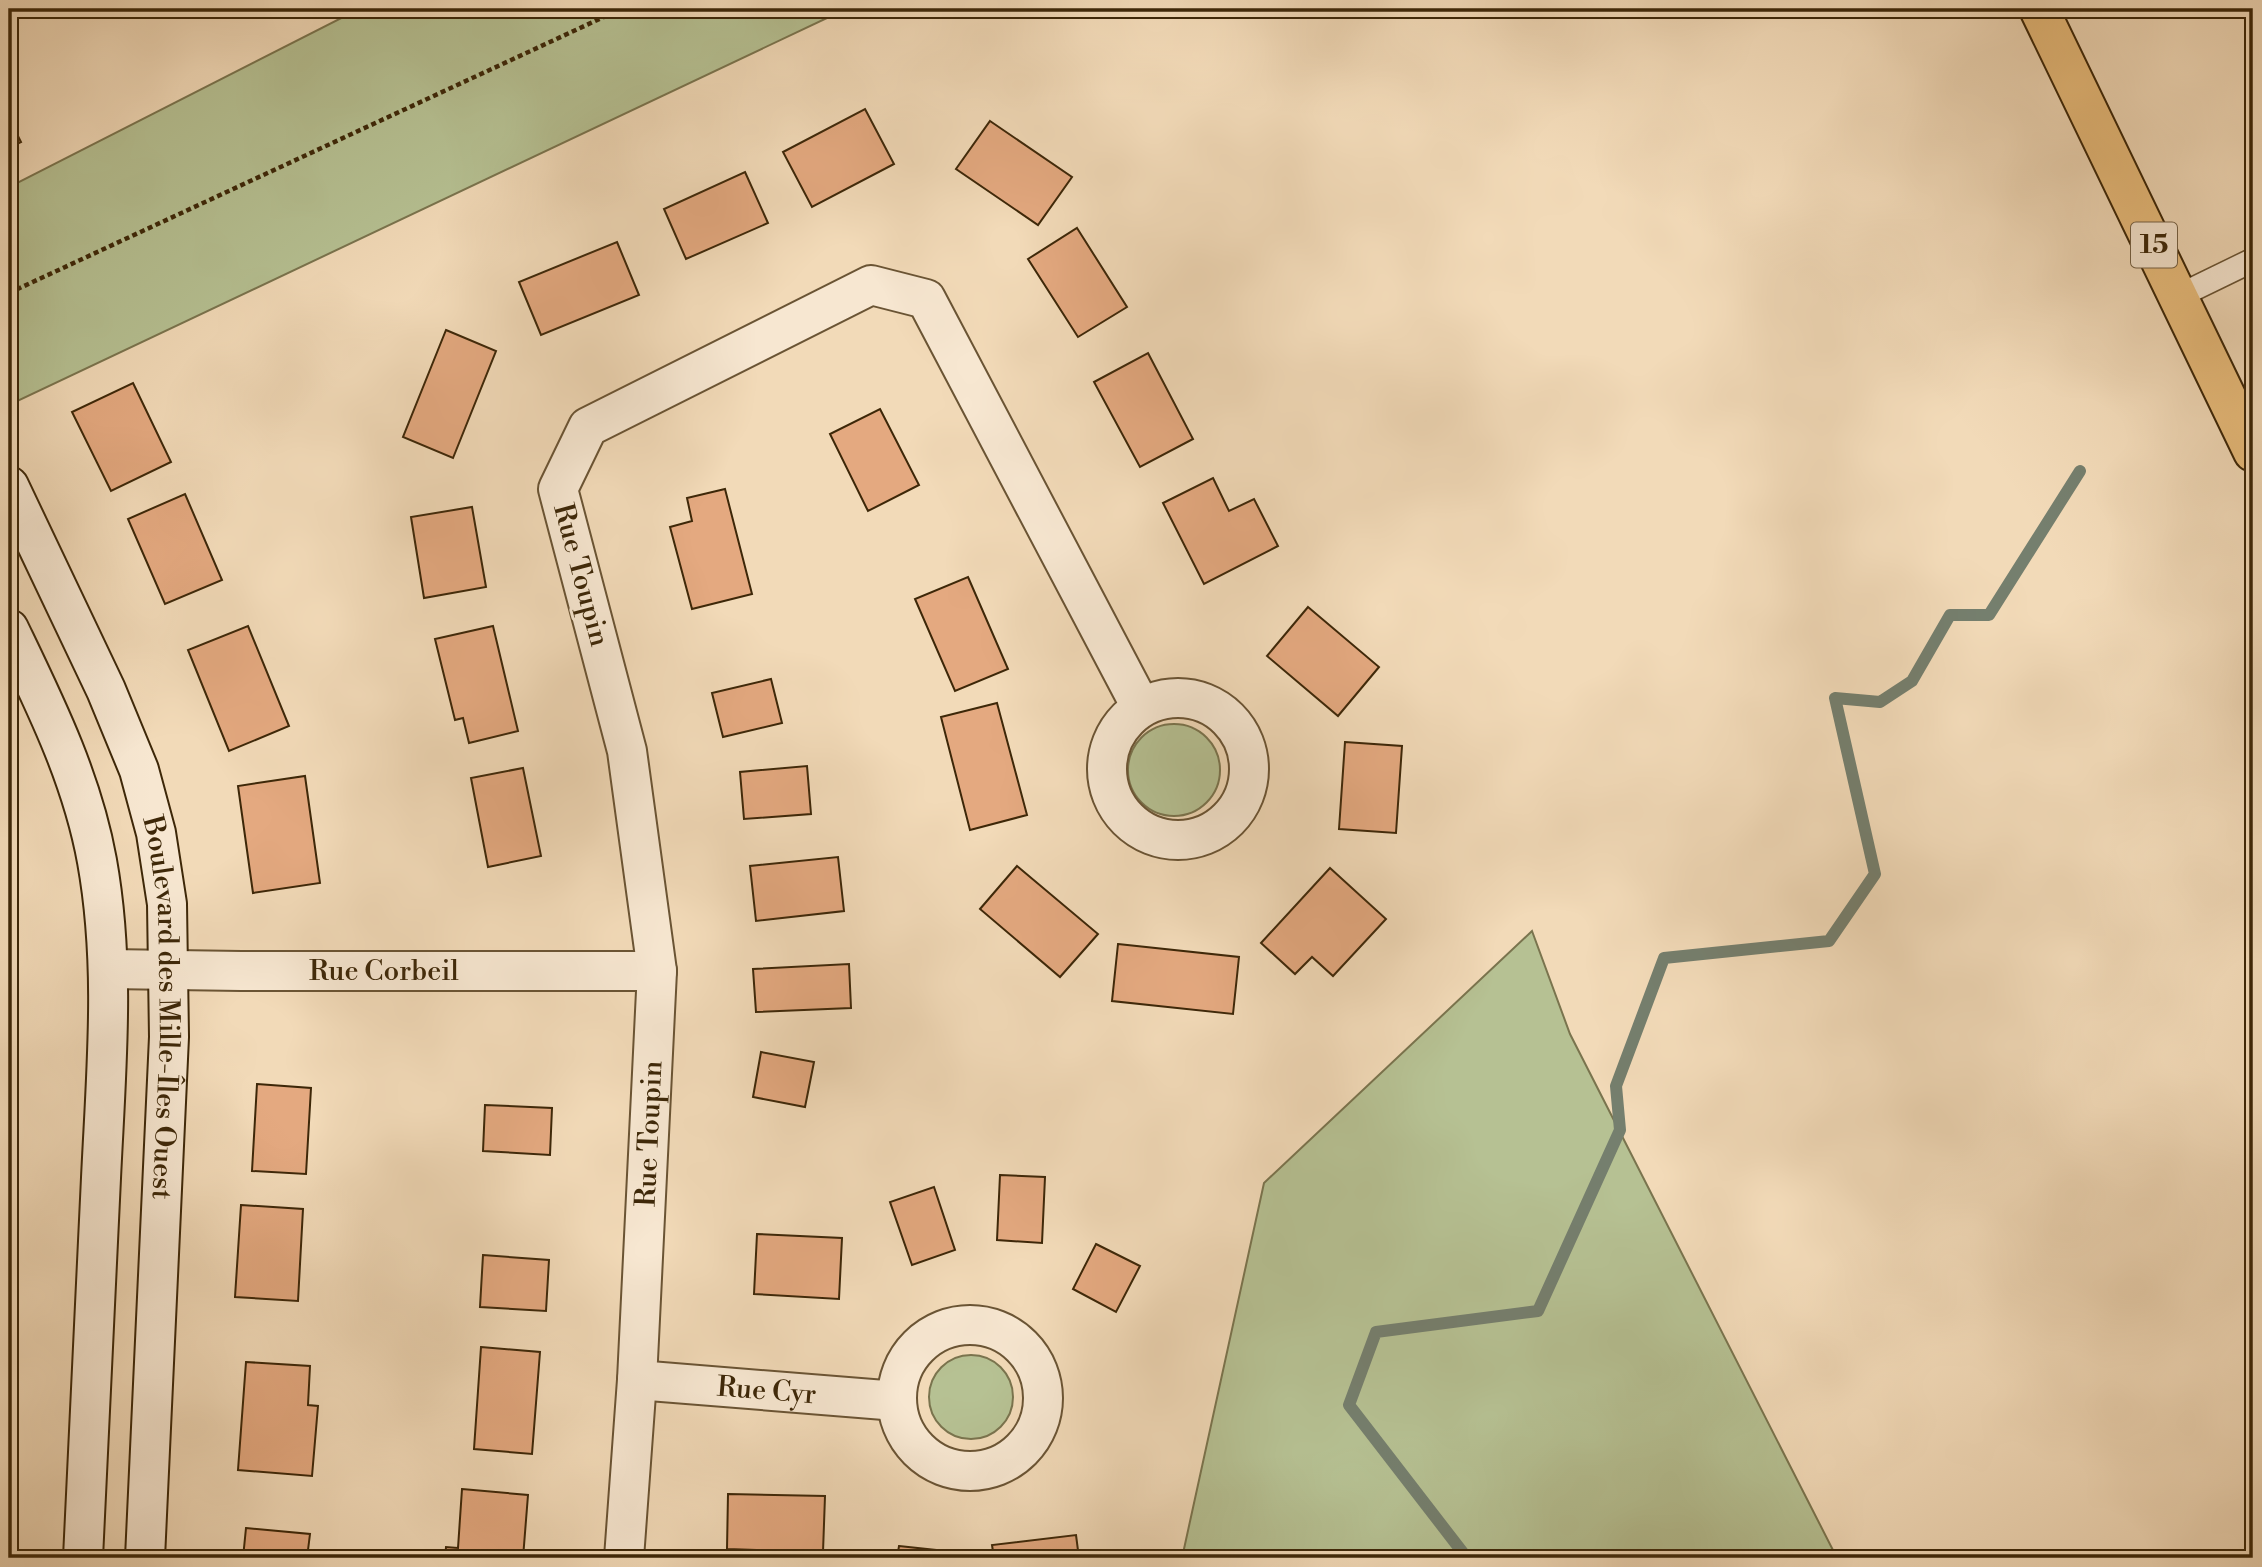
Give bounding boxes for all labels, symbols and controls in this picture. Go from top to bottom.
road number: 15 [2131,222,2177,268]
street label: Rue Toupin [545,500,617,650]
street label: Boulevard des Mille-Îles Ouest [134,811,187,1201]
street label: Rue Corbeil [309,954,459,989]
street label: Rue Toupin [628,1060,670,1208]
street label: Rue Cyr [716,1369,818,1412]

